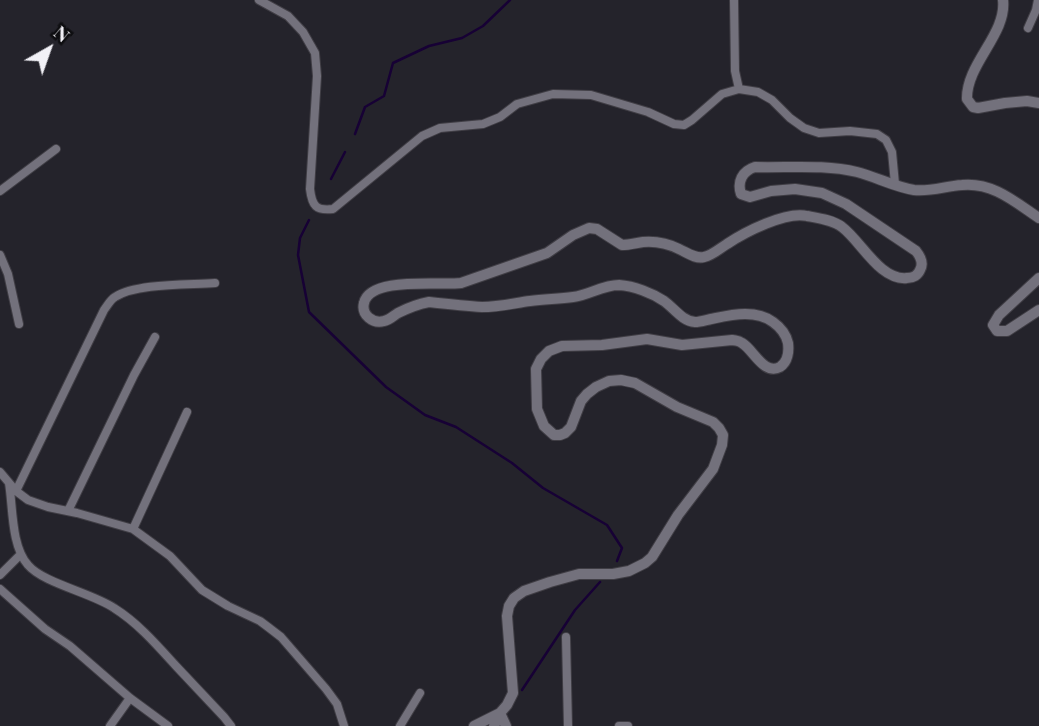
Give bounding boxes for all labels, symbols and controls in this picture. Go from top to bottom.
north arrow [14,14,84,84]
text: N [49,19,76,47]

